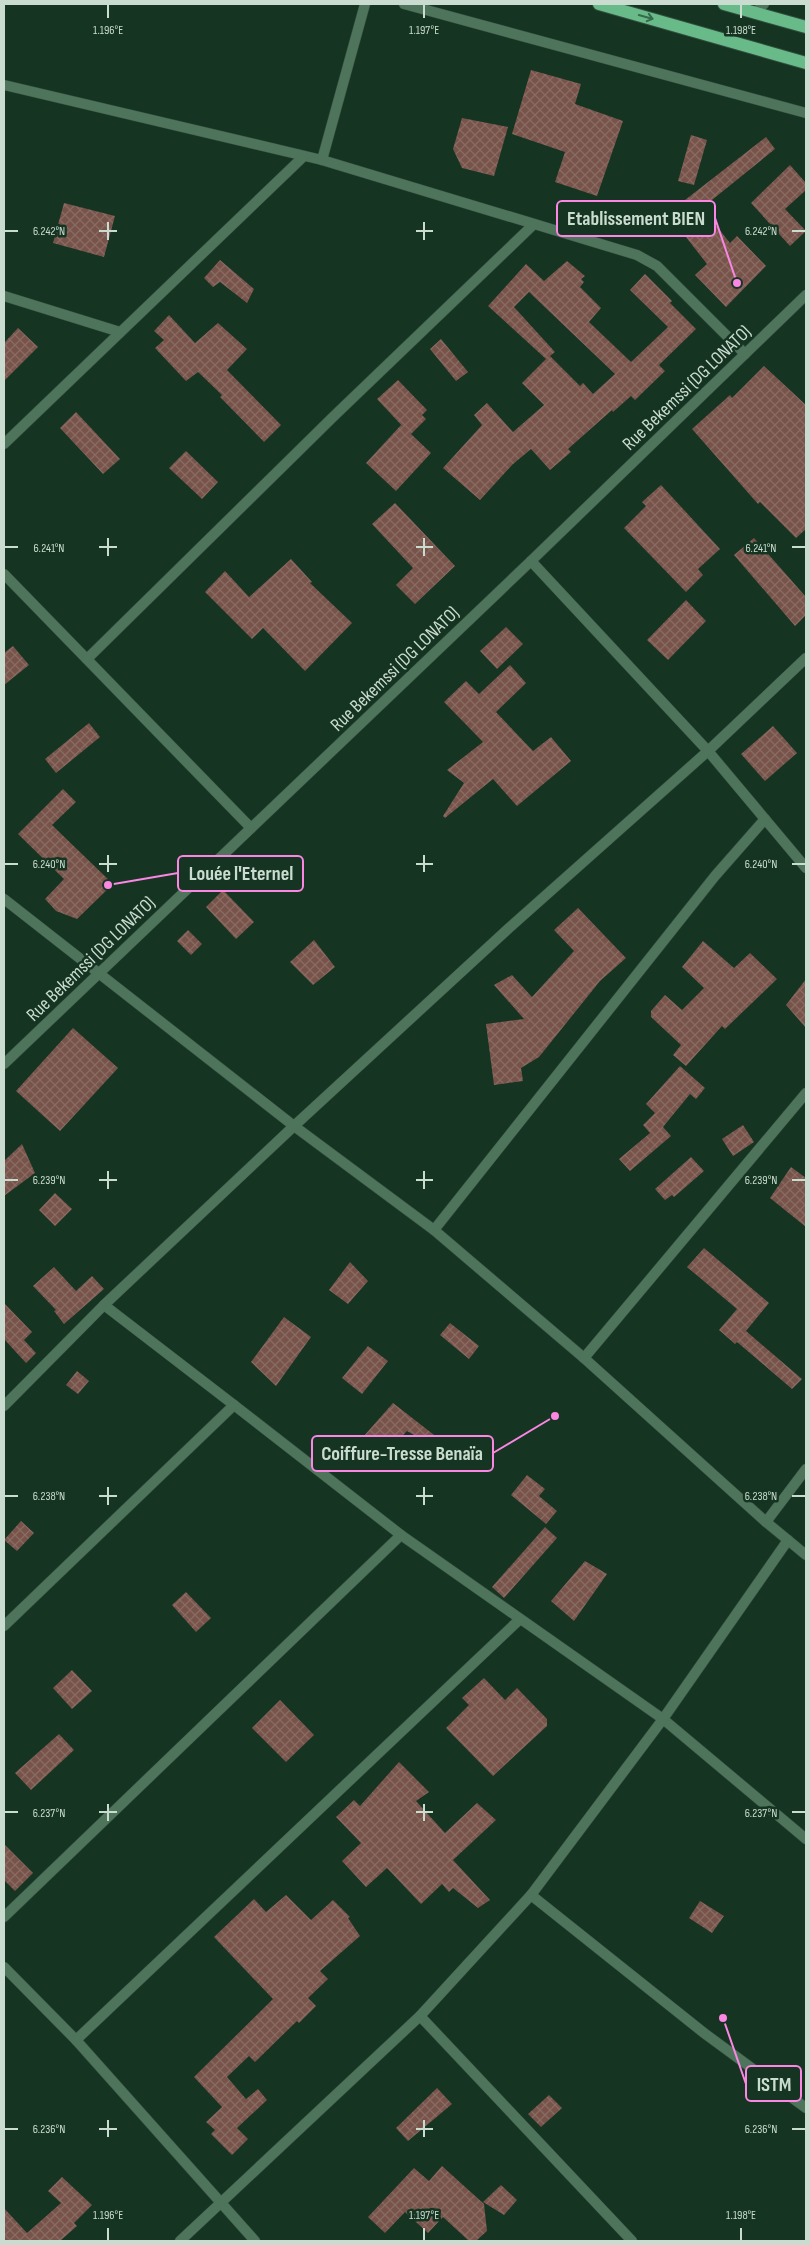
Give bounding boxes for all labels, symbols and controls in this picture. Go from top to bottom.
one-way arrow [637,13,653,23]
text: 1.196°E [93,23,123,38]
text: 1.197°E [409,23,439,38]
text: 1.198°E [726,23,756,38]
callout: Etablissement BIEN [557,201,715,236]
text: Etablissement BIEN [567,207,705,231]
text: 6.242°N [33,224,65,239]
text: 6.242°N [745,224,777,239]
street label: Rue Bekemssi (DG LONATO) [618,321,756,455]
text: 6.241°N [34,541,64,556]
text: 6.241°N [746,541,776,556]
street label: Rue Bekemssi (DG LONATO) [326,602,464,736]
callout: Louée l'Eternel [178,856,303,891]
text: 6.240°N [33,857,65,872]
text: 6.240°N [745,857,777,872]
text: Louée l'Eternel [189,862,293,886]
street label: Rue Bekemssi (DG LONATO) [22,892,160,1026]
text: 6.239°N [33,1173,65,1188]
text: 6.239°N [745,1173,777,1188]
callout: Coiffure-Tresse Benaïa [312,1436,493,1471]
text: Coiffure-Tresse Benaïa [321,1442,483,1466]
text: 6.238°N [33,1489,65,1504]
text: 6.238°N [745,1489,777,1504]
text: 6.237°N [33,1806,65,1821]
text: 6.237°N [745,1806,777,1821]
callout: ISTM [746,2066,801,2101]
text: ISTM [757,2073,791,2097]
text: 6.236°N [33,2122,65,2137]
text: 6.236°N [745,2122,777,2137]
text: 1.196°E [93,2208,123,2223]
text: 1.197°E [409,2208,439,2223]
text: 1.198°E [726,2208,756,2223]

